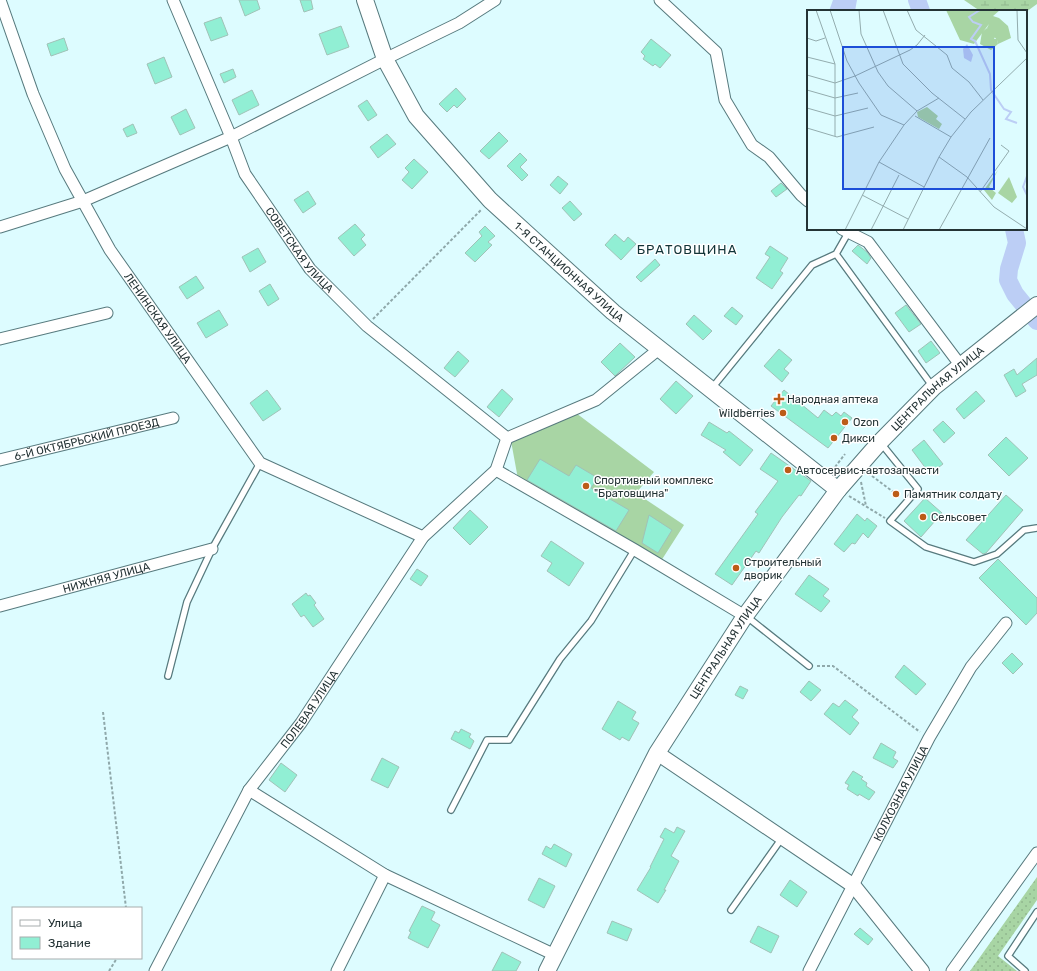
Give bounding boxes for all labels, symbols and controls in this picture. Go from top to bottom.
inset map [807,10,1027,230]
street label: СОВЕТСКАЯ УЛИЦА [263,205,337,296]
street label: 1-Я СТАНЦИОННАЯ УЛИЦА [512,219,627,325]
district label: БРАТОВЩИНА [637,242,737,257]
street label: ЛЕНИНСКАЯ УЛИЦА [122,270,195,366]
street label: ЦЕНТРАЛЬНАЯ УЛИЦА [888,343,987,433]
place label: Народная аптека [787,393,878,406]
marker: Народная аптека [774,394,784,404]
place label: Wildberries [719,407,775,420]
marker: Wildberries [778,408,788,418]
street label: 6-Й ОКТЯБРЬСКИЙ ПРОЕЗД [13,415,161,463]
place label: Ozon [853,416,879,429]
marker: Ozon [840,417,850,427]
place label: Дикси [842,432,875,445]
marker: Дикси [829,433,839,443]
place label: Автосервис+автозапчасти [796,464,939,477]
marker: Автосервис+автозапчасти [783,465,793,475]
place label: Спортивный комплекс "Братовщина" [594,474,713,500]
marker: Спортивный комплекс "Братовщина" [581,481,591,491]
place label: Памятник солдату [904,488,1002,501]
marker: Памятник солдату [891,489,901,499]
place label: Сельсовет [931,511,987,524]
marker: Сельсовет [918,512,928,522]
place label: Строительный дворик [744,556,821,582]
street label: НИЖНЯЯ УЛИЦА [61,559,152,595]
marker: Строительный дворик [731,563,741,573]
street label: ЦЕНТРАЛЬНАЯ УЛИЦА [687,593,764,701]
street label: ПОЛЕВАЯ УЛИЦА [278,667,341,750]
street label: КОЛХОЗНАЯ УЛИЦА [871,743,931,843]
legend [12,907,142,959]
text: Улица [48,916,82,930]
text: Здание [48,936,91,950]

